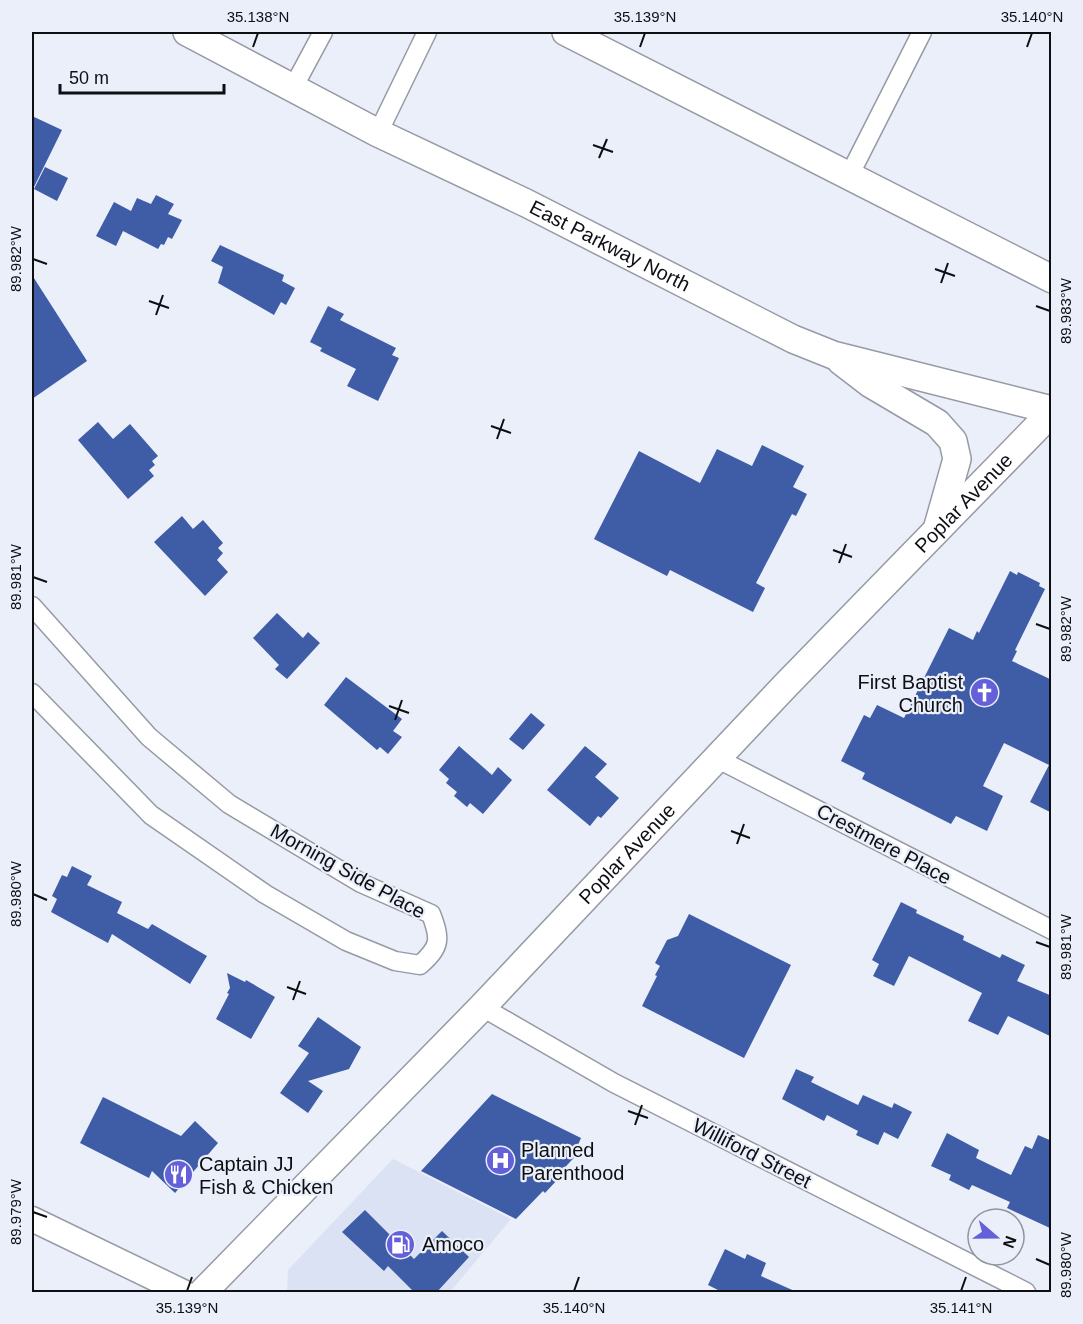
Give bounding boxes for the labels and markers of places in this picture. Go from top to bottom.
place label: First Baptist Church [857,671,963,716]
church icon: First Baptist Church [968,677,1000,709]
place label: Planned Parenthood [521,1139,624,1184]
hospital icon: Planned Parenthood [484,1145,516,1177]
place label: Captain JJ Fish & Chicken [199,1153,334,1198]
restaurant icon: Captain JJ Fish & Chicken [162,1159,194,1191]
fuel station icon: Amoco [385,1228,417,1260]
place label: Amoco [422,1233,484,1255]

